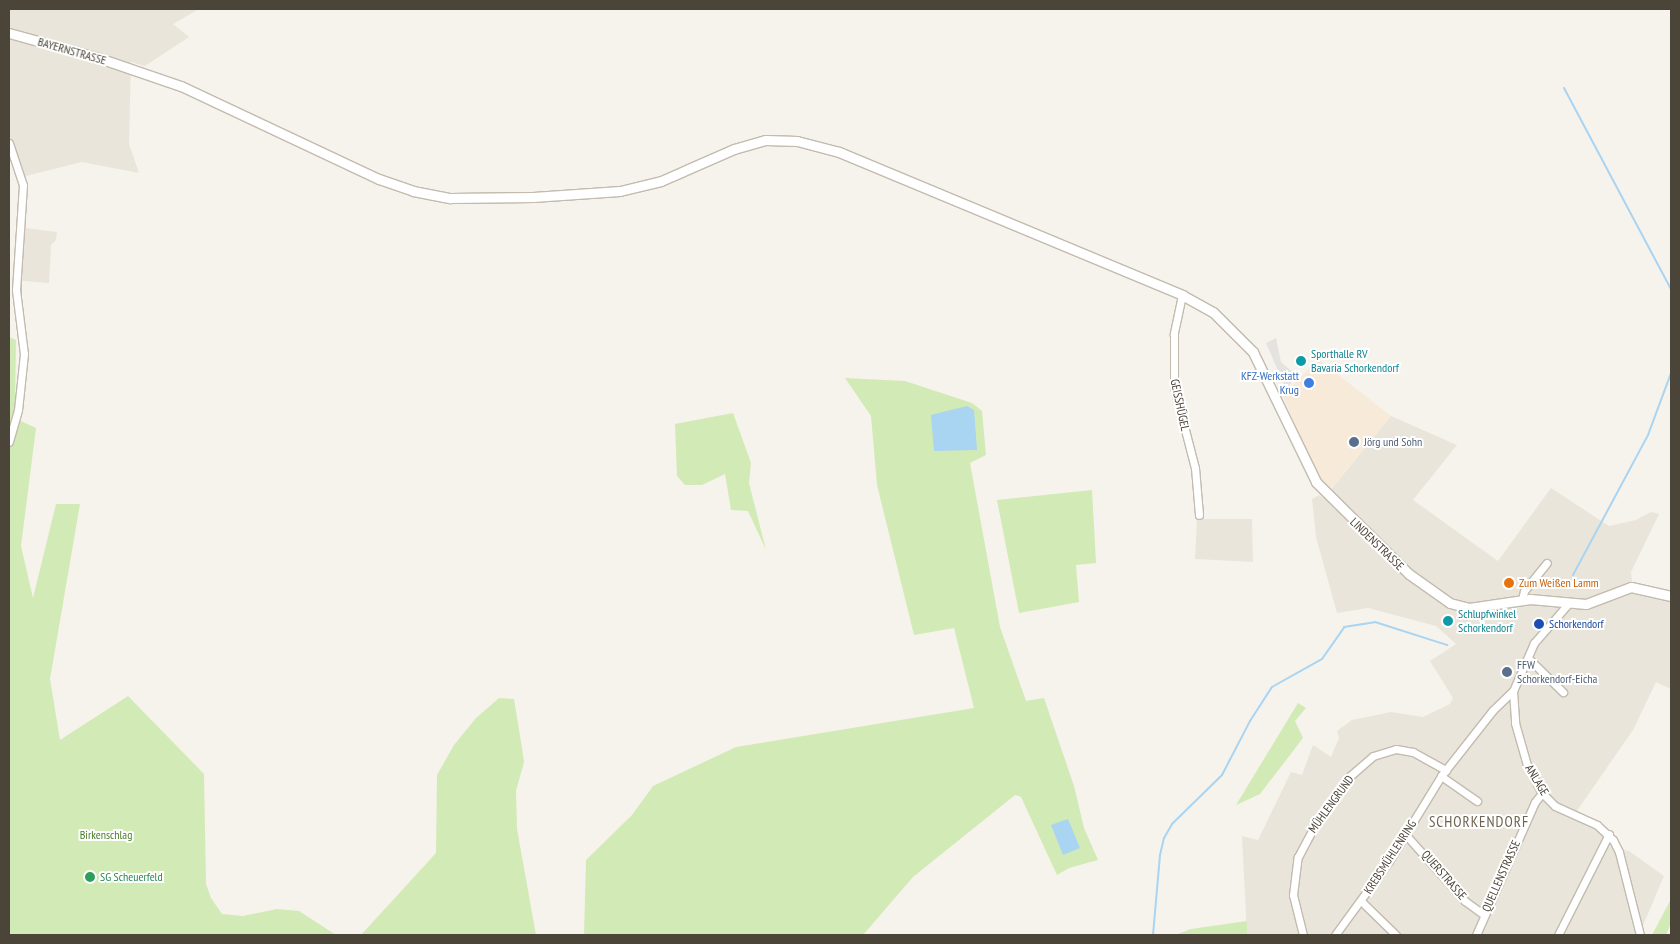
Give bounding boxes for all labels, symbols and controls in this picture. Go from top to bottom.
street label: BAYERNSTRASSE [36,34,108,68]
place label: Sporthalle RV Bavaria Schorkendorf [1311,347,1399,375]
marker: Sporthalle RV Bavaria Schorkendorf [1295,355,1307,367]
place label: KFZ-Werkstatt Krug [1241,369,1299,397]
marker: KFZ-Werkstatt Krug [1303,377,1315,389]
street label: GEISSHÜGEL [1167,378,1193,432]
place label: Jörg und Sohn [1364,435,1422,449]
marker: Jörg und Sohn [1348,436,1360,448]
street label: LINDENSTRASSE [1347,515,1407,573]
place label: Zum Weißen Lamm [1519,576,1599,590]
marker: Zum Weißen Lamm [1503,577,1515,589]
place label: Schlupfwinkel Schorkendorf [1458,607,1516,635]
marker: Schlupfwinkel Schorkendorf [1442,615,1454,627]
place label: Schorkendorf [1549,617,1604,631]
marker: Schorkendorf [1533,618,1545,630]
place label: FFW Schorkendorf-Eicha [1517,658,1597,686]
marker: FFW Schorkendorf-Eicha [1501,666,1513,678]
street label: ANLAGE [1522,762,1552,798]
street label: MÜHLENGRUND [1305,772,1357,836]
district label: SCHORKENDORF [1427,813,1531,831]
street label: KREBSMÜHLENRING [1361,817,1419,897]
park label: Birkenschlag [80,828,132,842]
street label: QUELLENSTRASSE [1479,838,1523,914]
street label: QUERSTRASSE [1419,847,1469,903]
place label: SG Scheuerfeld [100,870,163,884]
marker: SG Scheuerfeld [84,871,96,883]

